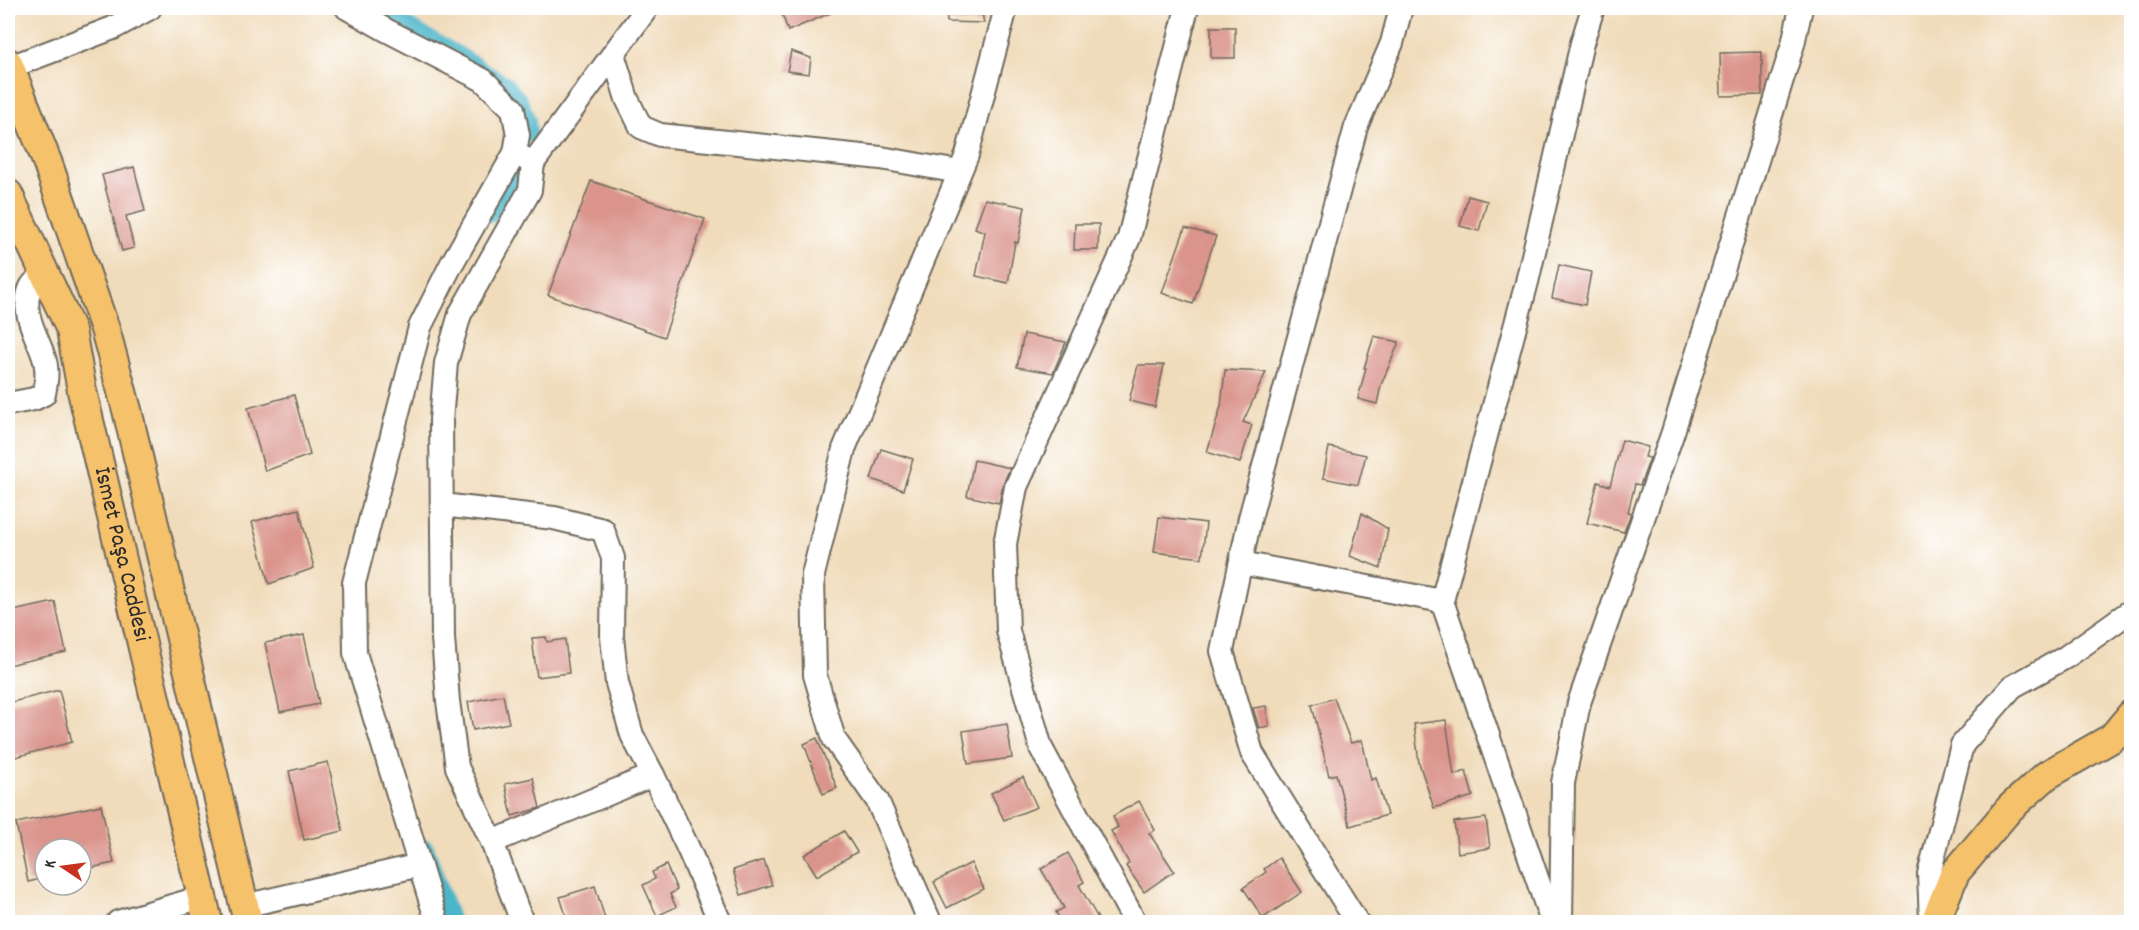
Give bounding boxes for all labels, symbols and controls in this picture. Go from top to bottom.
street label: İsmet Paşa Caddesi [84,464,158,645]
north arrow [33,837,93,897]
text: K [39,857,63,870]

